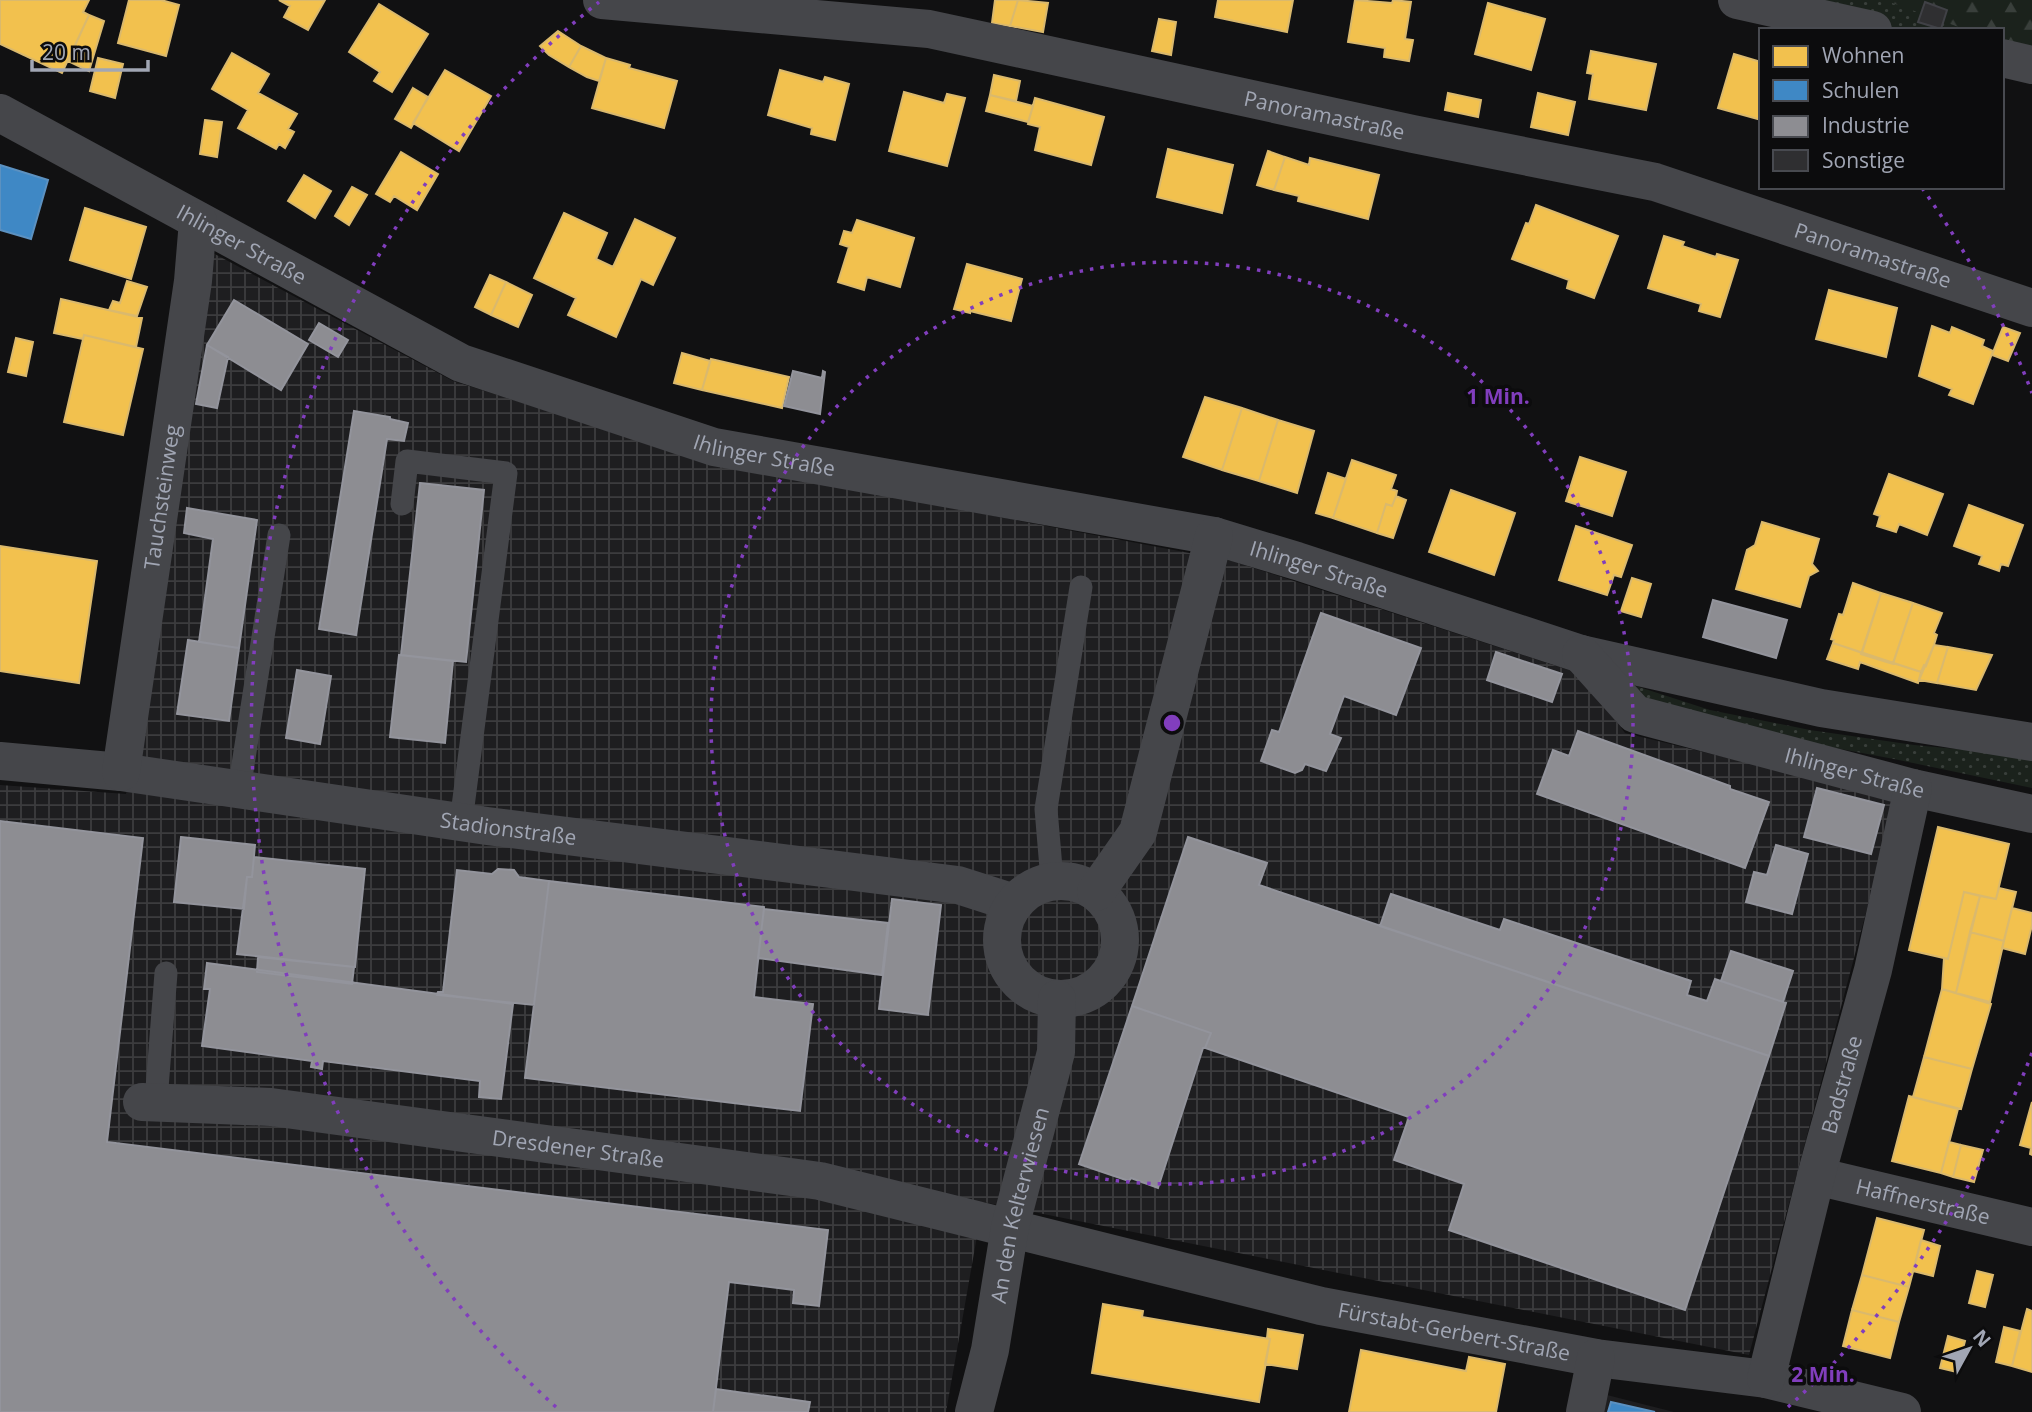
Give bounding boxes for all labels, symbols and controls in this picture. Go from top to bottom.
scale bar [32,28,147,72]
legend [1759,28,2004,189]
text: 20 m [42,38,91,66]
text: Wohnen [1822,41,1904,69]
text: Schulen [1822,76,1899,104]
street label: Panoramastraße [1241,84,1408,146]
text: Industrie [1822,111,1910,139]
text: Sonstige [1822,146,1905,174]
street label: Ihlinger Straße [172,198,312,291]
street label: Panoramastraße [1791,216,1955,294]
text: 1 Min. [1466,382,1530,410]
street label: Tauchsteinweg [137,423,186,571]
street label: Ihlinger Straße [690,427,837,482]
street label: Ihlinger Straße [1247,534,1392,604]
centre of rings [1160,711,1184,735]
street label: Ihlinger Straße [1782,740,1927,804]
street label: Stadionstraße [438,805,578,851]
street label: Badstraße [1814,1032,1868,1137]
street label: An den Kelterwiesen [984,1104,1055,1305]
street label: Dresdener Straße [490,1123,666,1174]
street label: Haffnerstraße [1853,1172,1993,1231]
street label: Fürstabt-Gerbert-Straße [1336,1296,1573,1367]
north arrow [1934,1314,2004,1384]
text: N [1967,1324,1997,1352]
text: 2 Min. [1791,1360,1855,1388]

